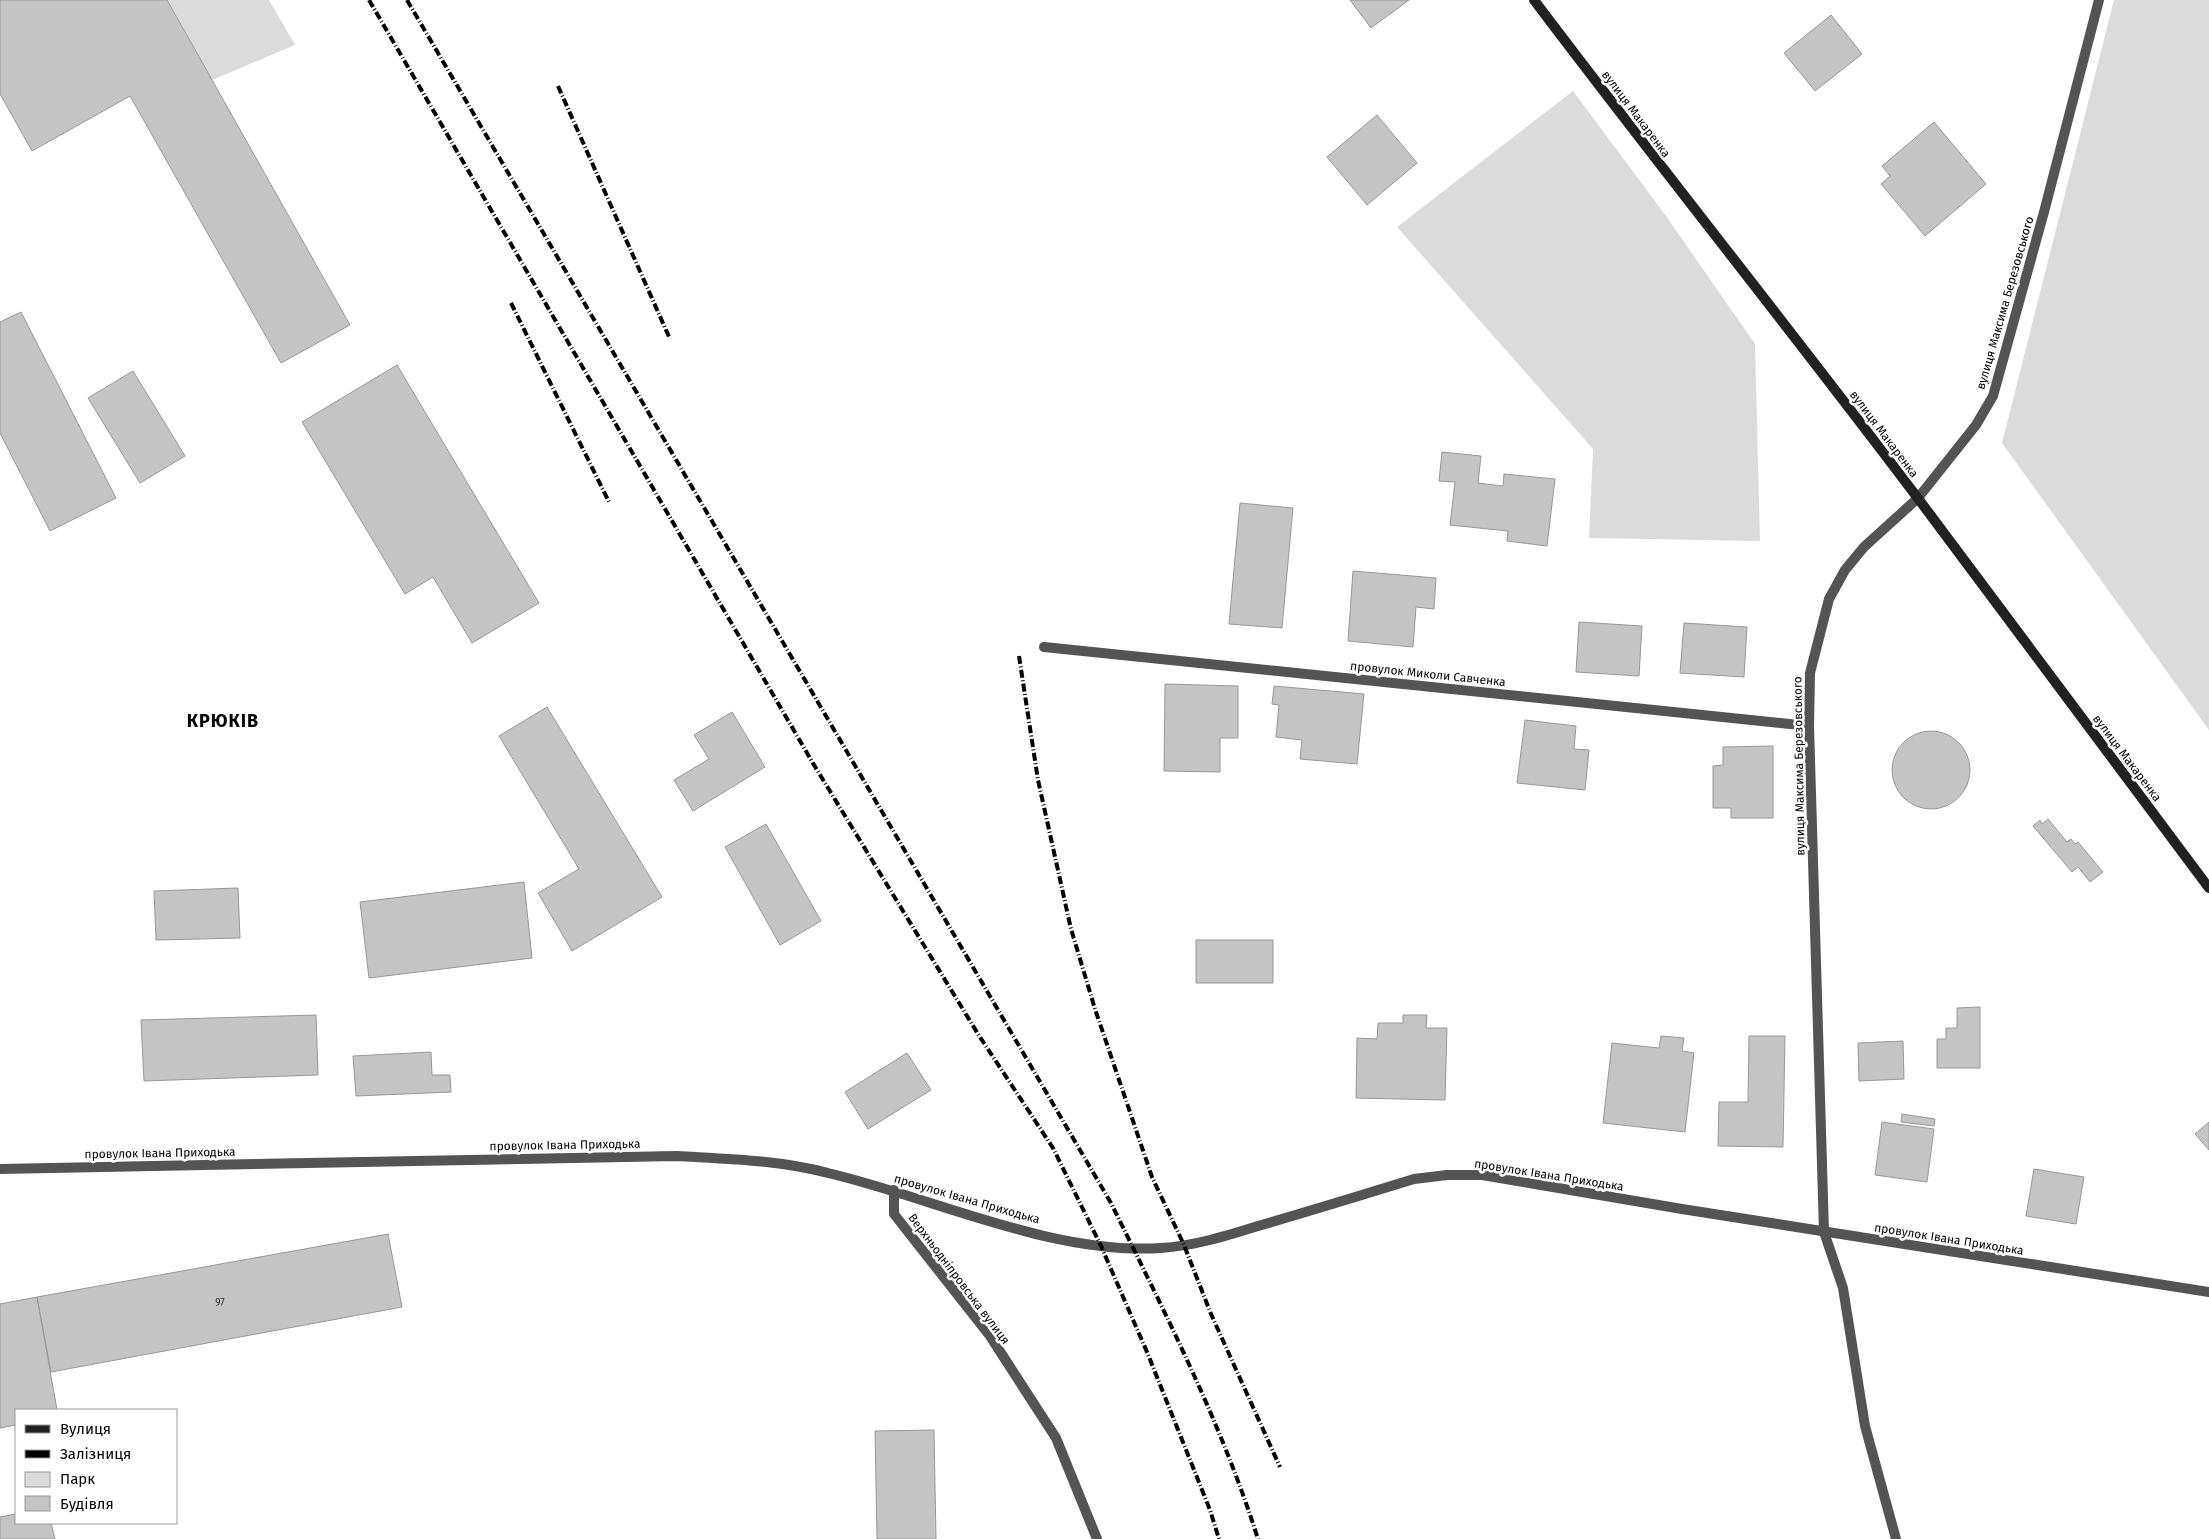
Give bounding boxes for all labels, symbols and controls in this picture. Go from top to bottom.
street label: вулиця Макаренка [1599,68,1673,160]
street label: вулиця Максима Березовського [1974,215,2036,391]
street label: вулиця Макаренка [1847,388,1921,480]
street label: провулок Миколи Савченка [1350,659,1506,689]
street label: вулиця Максима Березовського [1790,676,1808,856]
district label: КРЮКІВ [187,710,259,732]
street label: вулиця Макаренка [2090,712,2164,804]
street label: провулок Івана Приходька [489,1137,641,1153]
street label: провулок Івана Приходька [84,1145,236,1161]
street label: провулок Івана Приходька [1473,1156,1625,1194]
street label: провулок Івана Приходька [893,1171,1041,1227]
street label: Верхньодніпровська вулиця [905,1211,1013,1347]
street label: провулок Івана Приходька [1873,1220,2025,1258]
house number: 97 [215,1297,225,1309]
legend [15,1409,178,1524]
text: Вулиця [60,1420,111,1438]
text: Залізниця [60,1445,131,1463]
text: Парк [60,1470,95,1488]
text: Будівля [60,1495,114,1513]

